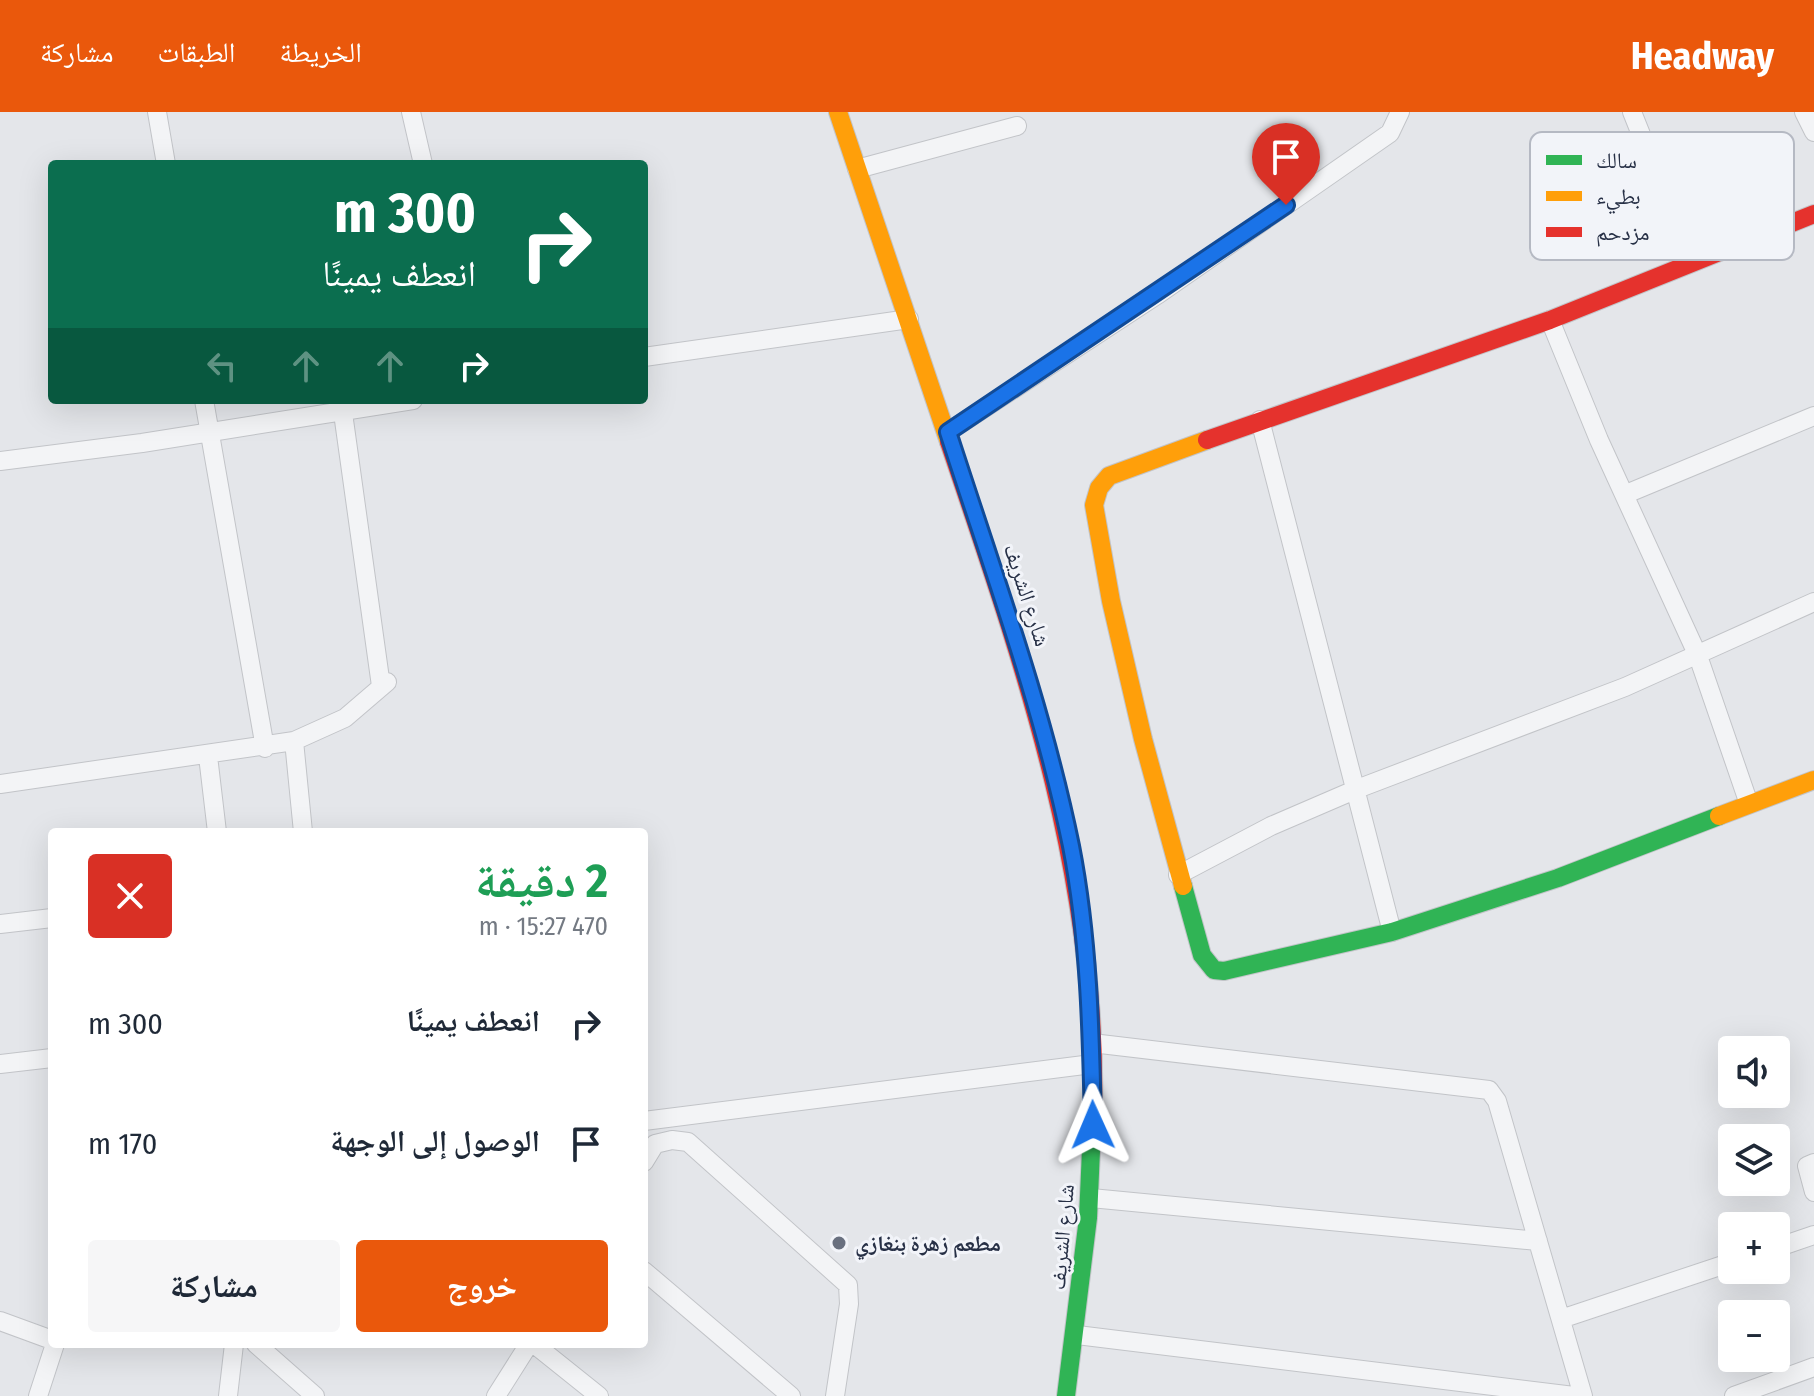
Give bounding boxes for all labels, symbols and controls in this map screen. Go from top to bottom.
text: Headway [1631,33,1774,79]
text: مشاركة [40,36,114,69]
text: الطبقات [158,36,235,69]
text: الخريطة [279,36,362,69]
pin [1252,123,1320,205]
legend [1530,132,1794,260]
icon: arrive [1264,135,1308,179]
text: سالك [1596,147,1637,174]
text: 300 m [334,180,476,247]
text: بطيء [1596,183,1641,214]
icon: right [504,192,608,296]
text: مزدحم [1596,219,1650,247]
text: انعطف يمينًا [322,252,476,296]
icon: left [200,344,244,388]
icon: ahead [284,344,328,388]
icon: ahead [368,344,412,388]
icon: right [452,344,496,388]
street label: شارع الشريف [998,540,1056,650]
text: 2 دقيقة [475,852,608,910]
button: close [88,854,172,938]
text: 470 m · 15:27 [479,911,608,942]
icon: right [564,1002,608,1046]
text: انعطف يمينًا [407,1003,540,1039]
text: 300 m [88,1006,163,1042]
map controls [1718,1036,1790,1372]
button: sound [1718,1036,1790,1108]
position arrow [1051,1083,1135,1167]
icon: arrive [564,1122,608,1166]
text: الوصول إلى الوجهة [330,1123,540,1159]
button: layers [1718,1124,1790,1196]
text: 170 m [88,1126,157,1162]
street label: شارع الشريف [1044,1183,1080,1291]
button: + [1718,1212,1790,1284]
place label: مطعم زهرة بنغازي [855,1230,1001,1260]
marker: مطعم زهرة بنغازي [830,1234,848,1252]
button: مشاركة [88,1240,340,1332]
button: خروج [356,1240,608,1332]
button: − [1718,1300,1790,1372]

